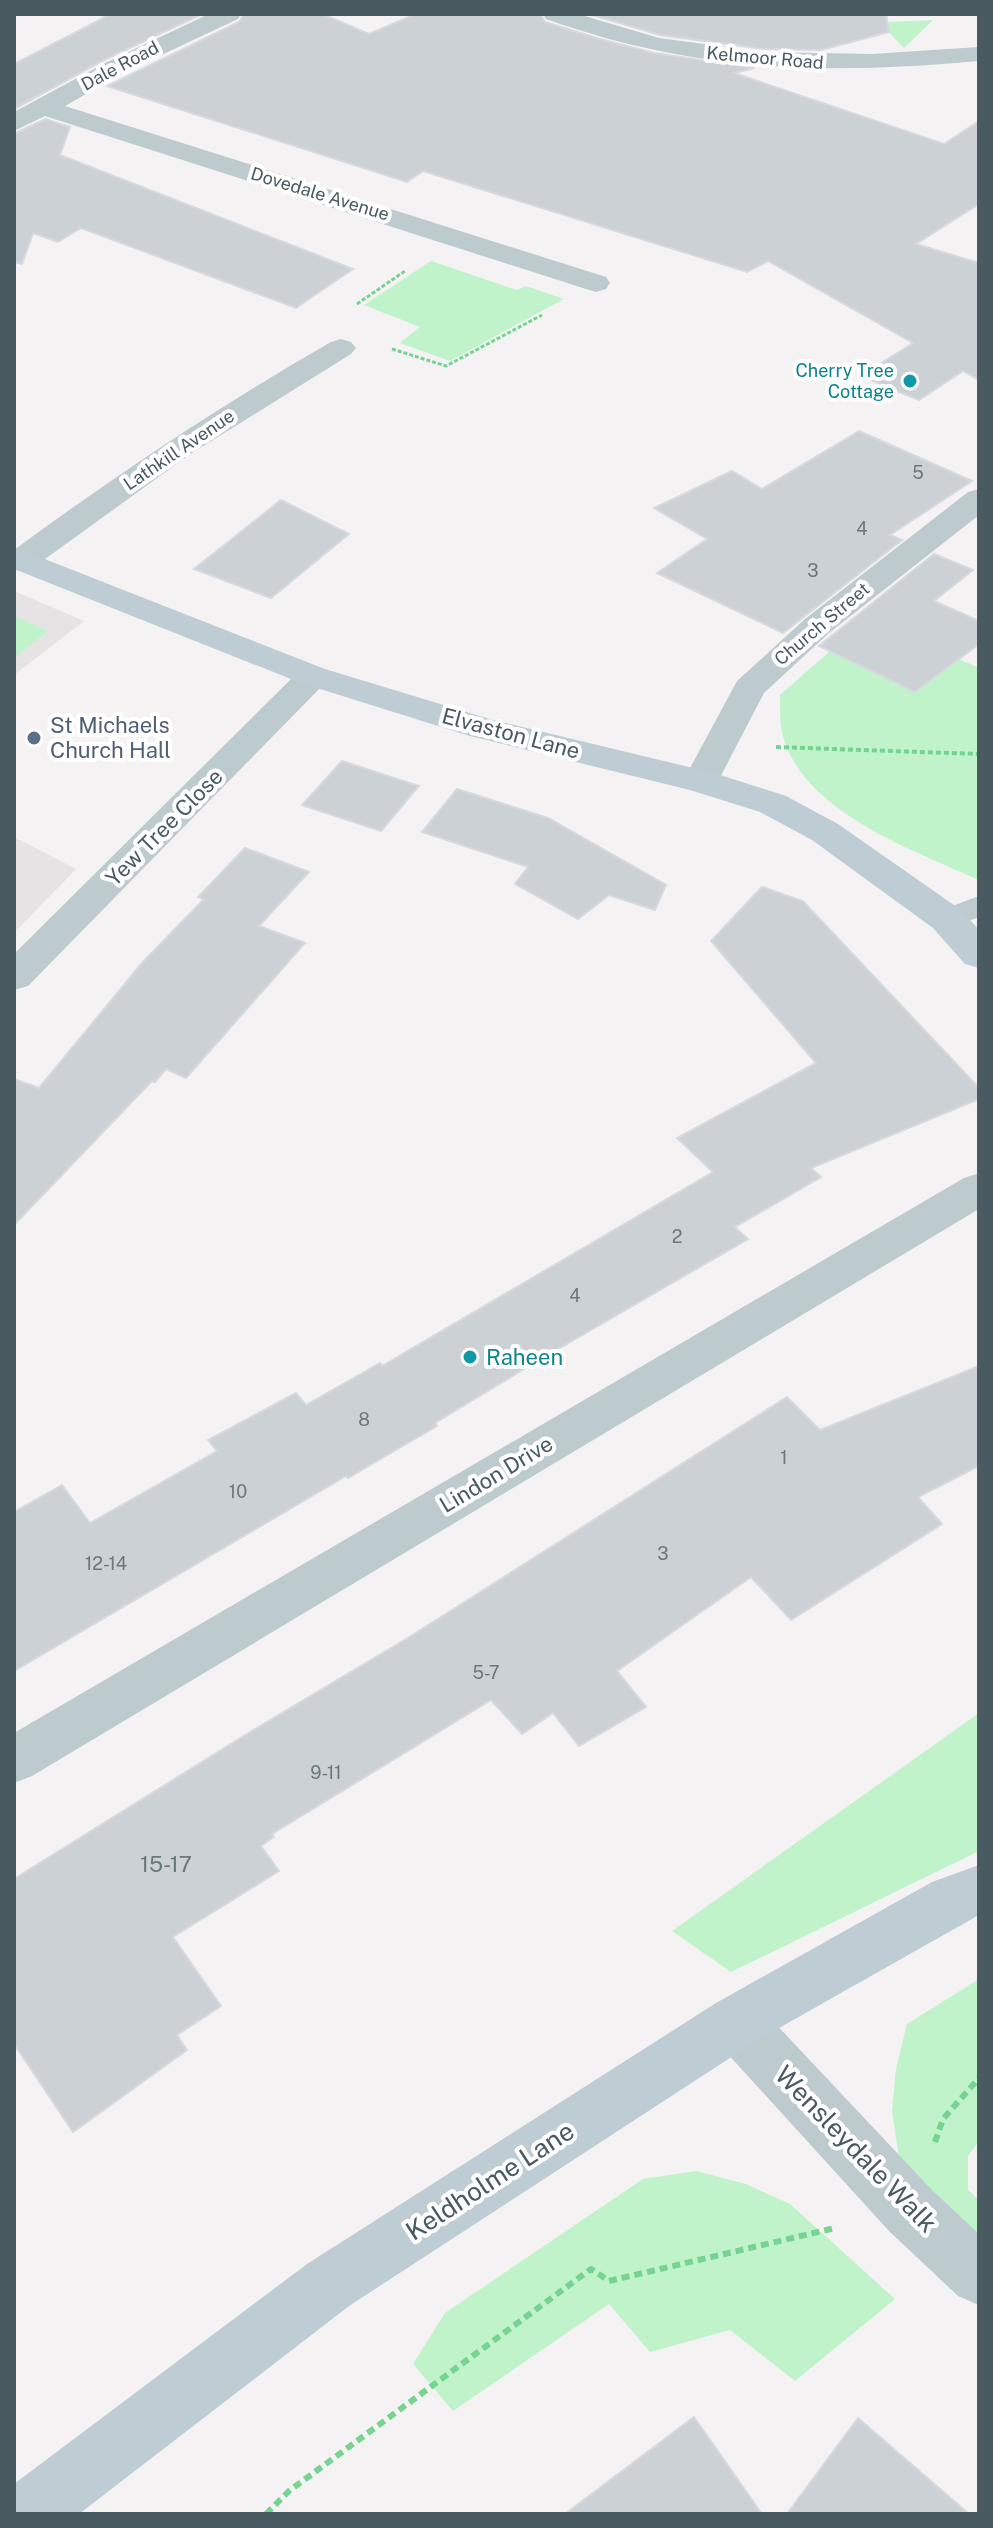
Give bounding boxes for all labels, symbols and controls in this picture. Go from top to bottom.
street label: Dale Road [78,36,162,95]
street label: Kelmoor Road [706,42,824,73]
street label: Dovedale Avenue [248,162,392,225]
place label: Cherry Tree Cottage [795,360,894,402]
marker: Cherry Tree Cottage [901,372,919,390]
street label: Lathkill Avenue [120,405,238,494]
house number: 5 [912,462,924,483]
house number: 4 [856,518,868,539]
house number: 3 [807,560,819,581]
street label: Church Street [770,578,873,669]
street label: Elvaston Lane [439,702,583,764]
place label: St Michaels Church Hall [50,712,171,763]
marker: St Michaels Church Hall [25,729,43,747]
street label: Yew Tree Close [100,763,228,891]
house number: 2 [672,1226,682,1247]
house number: 4 [569,1285,581,1306]
place label: Raheen [486,1344,563,1370]
marker: Raheen [461,1348,479,1366]
house number: 8 [358,1409,370,1430]
street label: Lindon Drive [435,1430,557,1518]
house number: 1 [780,1447,788,1468]
house number: 10 [229,1481,247,1502]
house number: 3 [657,1543,669,1564]
house number: 12-14 [85,1553,127,1574]
house number: 5-7 [472,1662,500,1683]
house number: 9-11 [310,1762,342,1783]
house number: 15-17 [140,1851,192,1877]
street label: Wensleydale Walk [769,2059,944,2238]
street label: Keldholme Lane [400,2115,580,2246]

